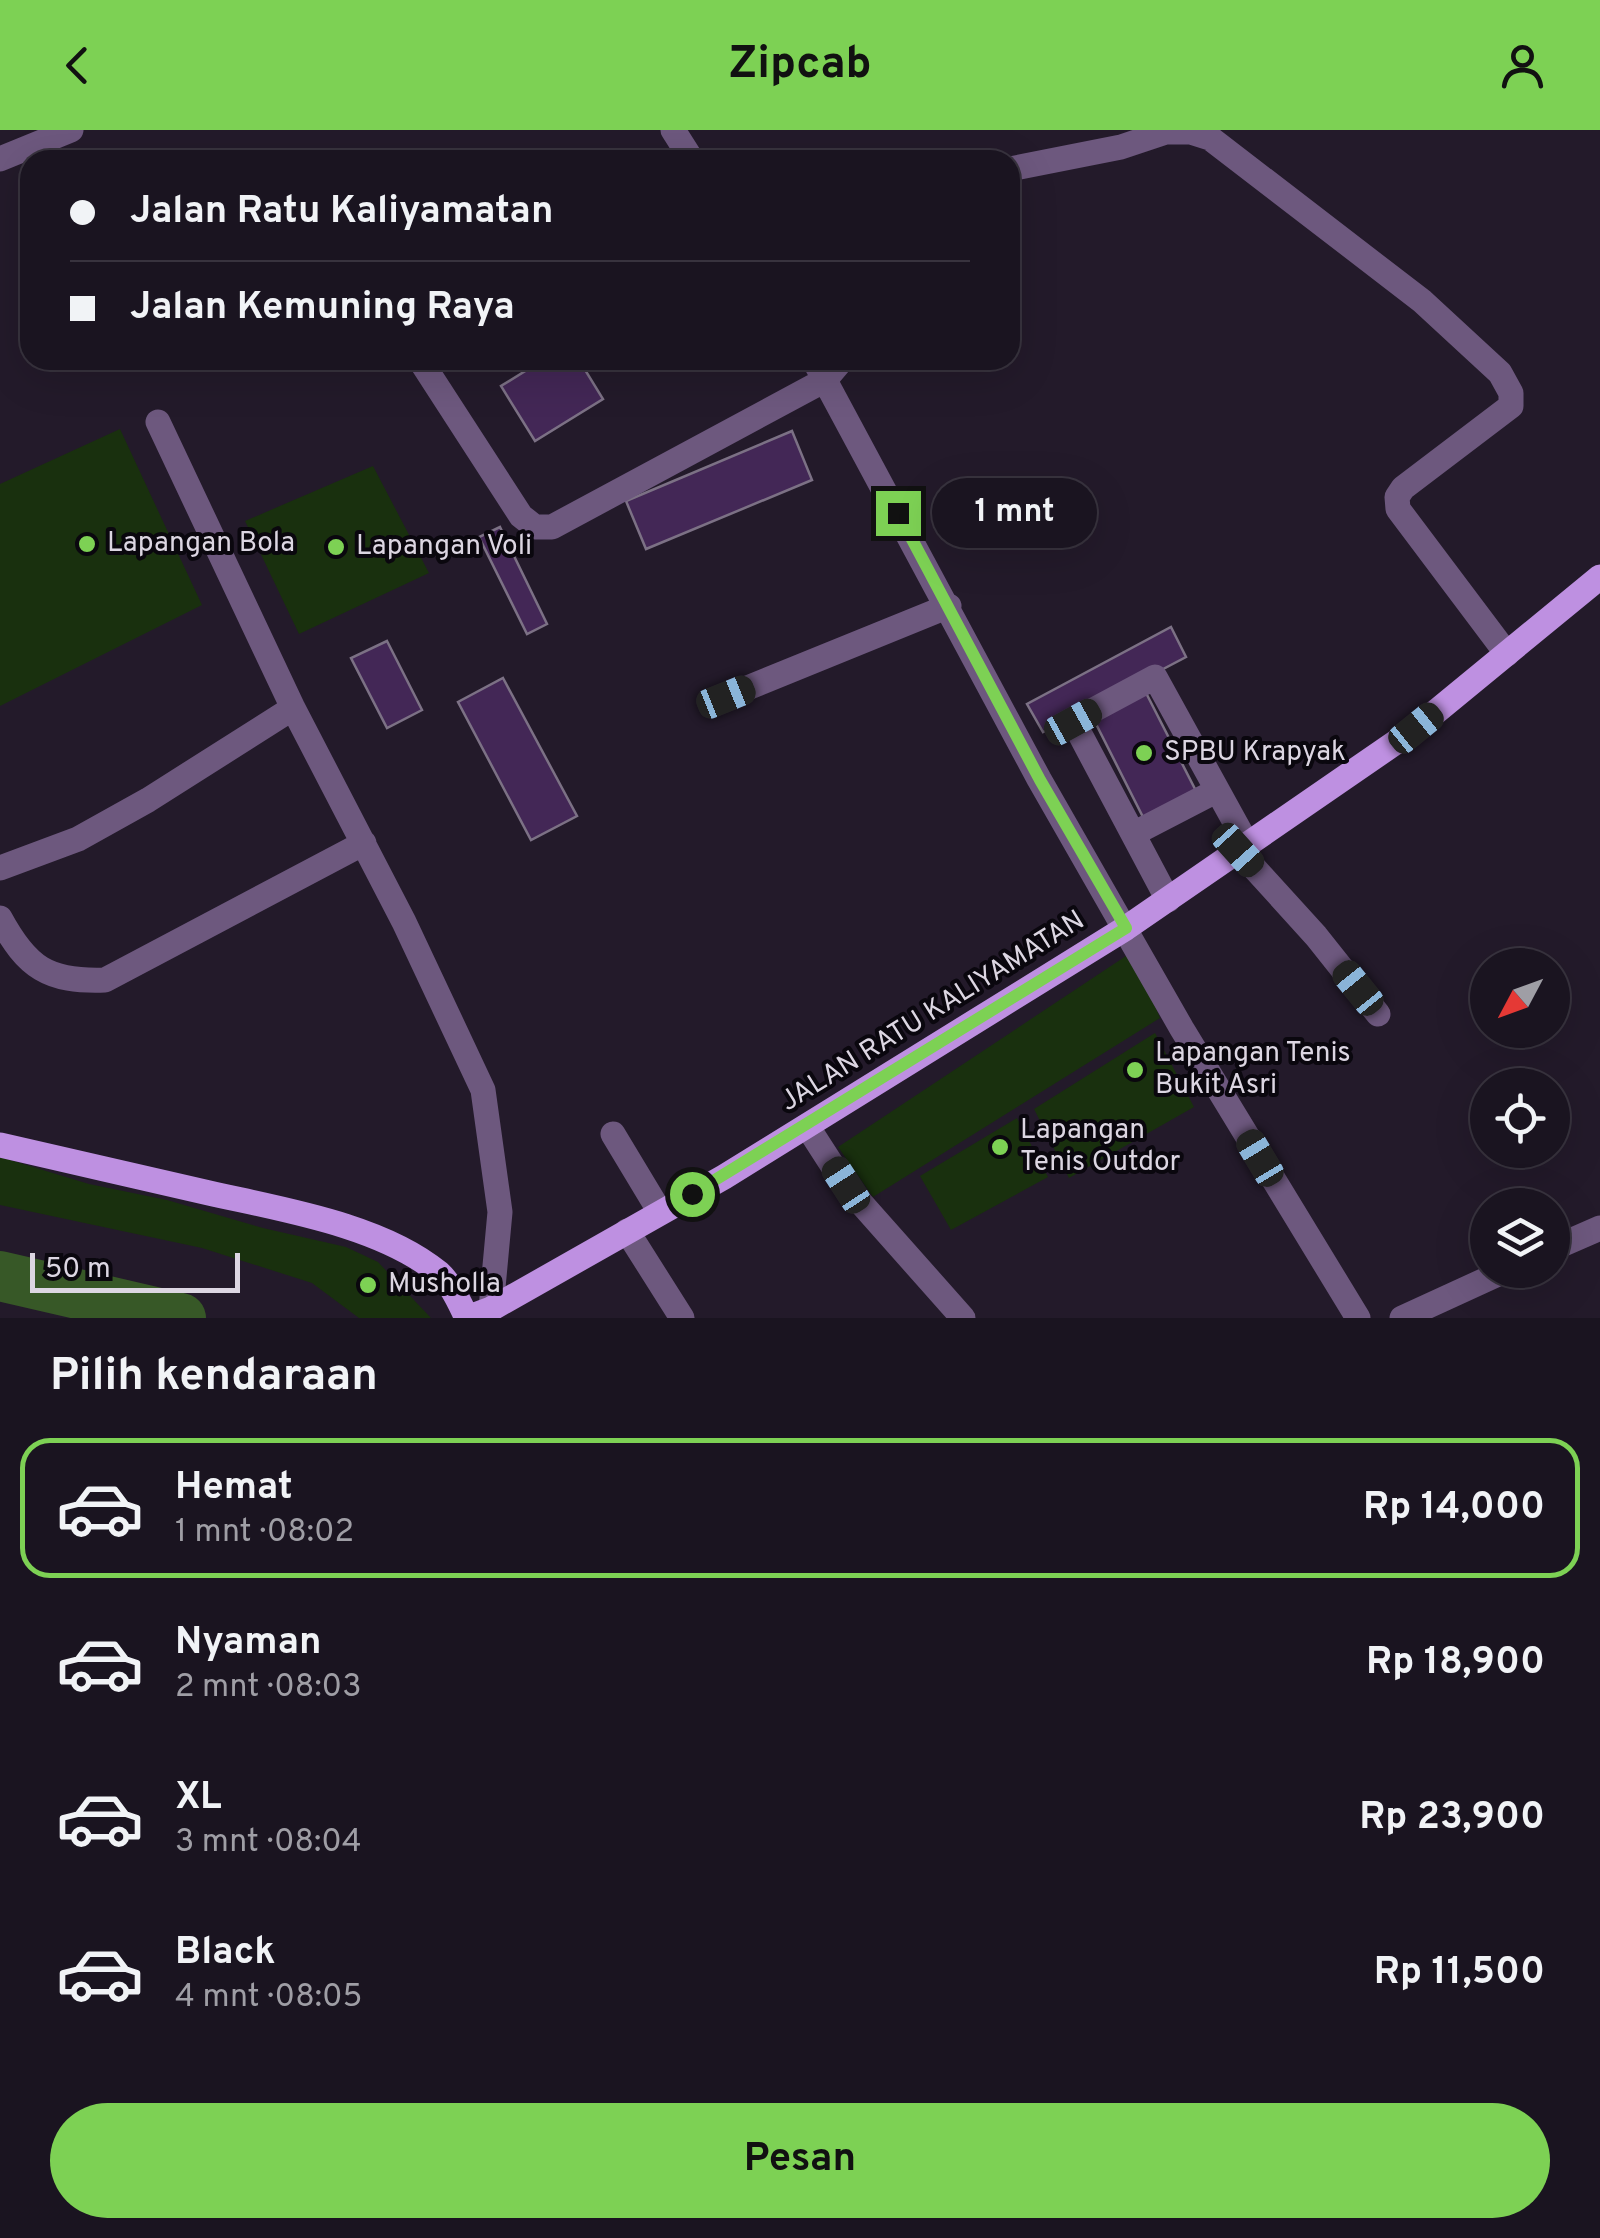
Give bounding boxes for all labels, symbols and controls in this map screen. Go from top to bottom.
text: Zipcab [729,37,871,94]
icon: back [50,38,105,93]
icon: person [1495,38,1550,93]
text: Jalan Ratu Kaliyamatan [130,188,554,237]
text: Jalan Kemuning Raya [130,284,515,333]
callout: 1 mnt [933,478,1098,548]
route end [876,491,921,536]
text: 1 mnt [974,493,1055,533]
place label: Lapangan Bola [107,526,295,562]
place label: Lapangan Voli [356,529,532,565]
marker: Lapangan Bola [76,533,98,555]
marker: Lapangan Voli [325,536,347,558]
car [693,672,759,722]
car [1039,694,1107,750]
car [1383,697,1449,759]
place label: SPBU Krapyak [1164,735,1346,771]
marker: SPBU Krapyak [1133,742,1155,764]
car [1207,818,1269,882]
street label: JALAN RATU KALIYAMATAN [774,903,1092,1121]
north arrow [1470,948,1570,1048]
map controls [1470,948,1570,1288]
car [1327,955,1389,1021]
place label: Lapangan Tenis Bukit Asri [1155,1036,1351,1104]
marker: Lapangan Tenis Bukit Asri [1124,1059,1146,1081]
button: locate [1470,1068,1570,1168]
place label: Lapangan Tenis Outdor [1020,1113,1180,1181]
car [1232,1125,1288,1191]
marker: Lapangan Tenis Outdor [989,1136,1011,1158]
car [817,1152,875,1218]
route start [670,1172,715,1217]
button: layers [1470,1188,1570,1288]
scale bar [30,1248,240,1292]
text: 50 m [45,1252,111,1288]
place label: Musholla [388,1267,501,1303]
marker: Musholla [357,1274,379,1296]
text: Pilih kendaraan [50,1349,378,1406]
icon: car [55,1463,145,1553]
text: Hemat [175,1464,293,1513]
text: Rp 14,000 [1363,1484,1545,1533]
text: 1 mnt · 08:02 [175,1513,354,1553]
icon: car [55,1618,145,1708]
text: Nyaman [175,1619,322,1668]
text: Rp 18,900 [1366,1639,1545,1688]
text: 2 mnt · 08:03 [175,1668,361,1708]
icon: car [55,1773,145,1863]
text: XL [175,1774,222,1823]
text: Rp 23,900 [1359,1794,1545,1843]
text: 3 mnt · 08:04 [175,1823,362,1863]
icon: car [55,1928,145,2018]
text: Black [175,1929,275,1978]
text: Rp 11,500 [1374,1949,1545,1998]
text: 4 mnt · 08:05 [175,1978,362,2018]
button: Pesan [50,2103,1550,2218]

